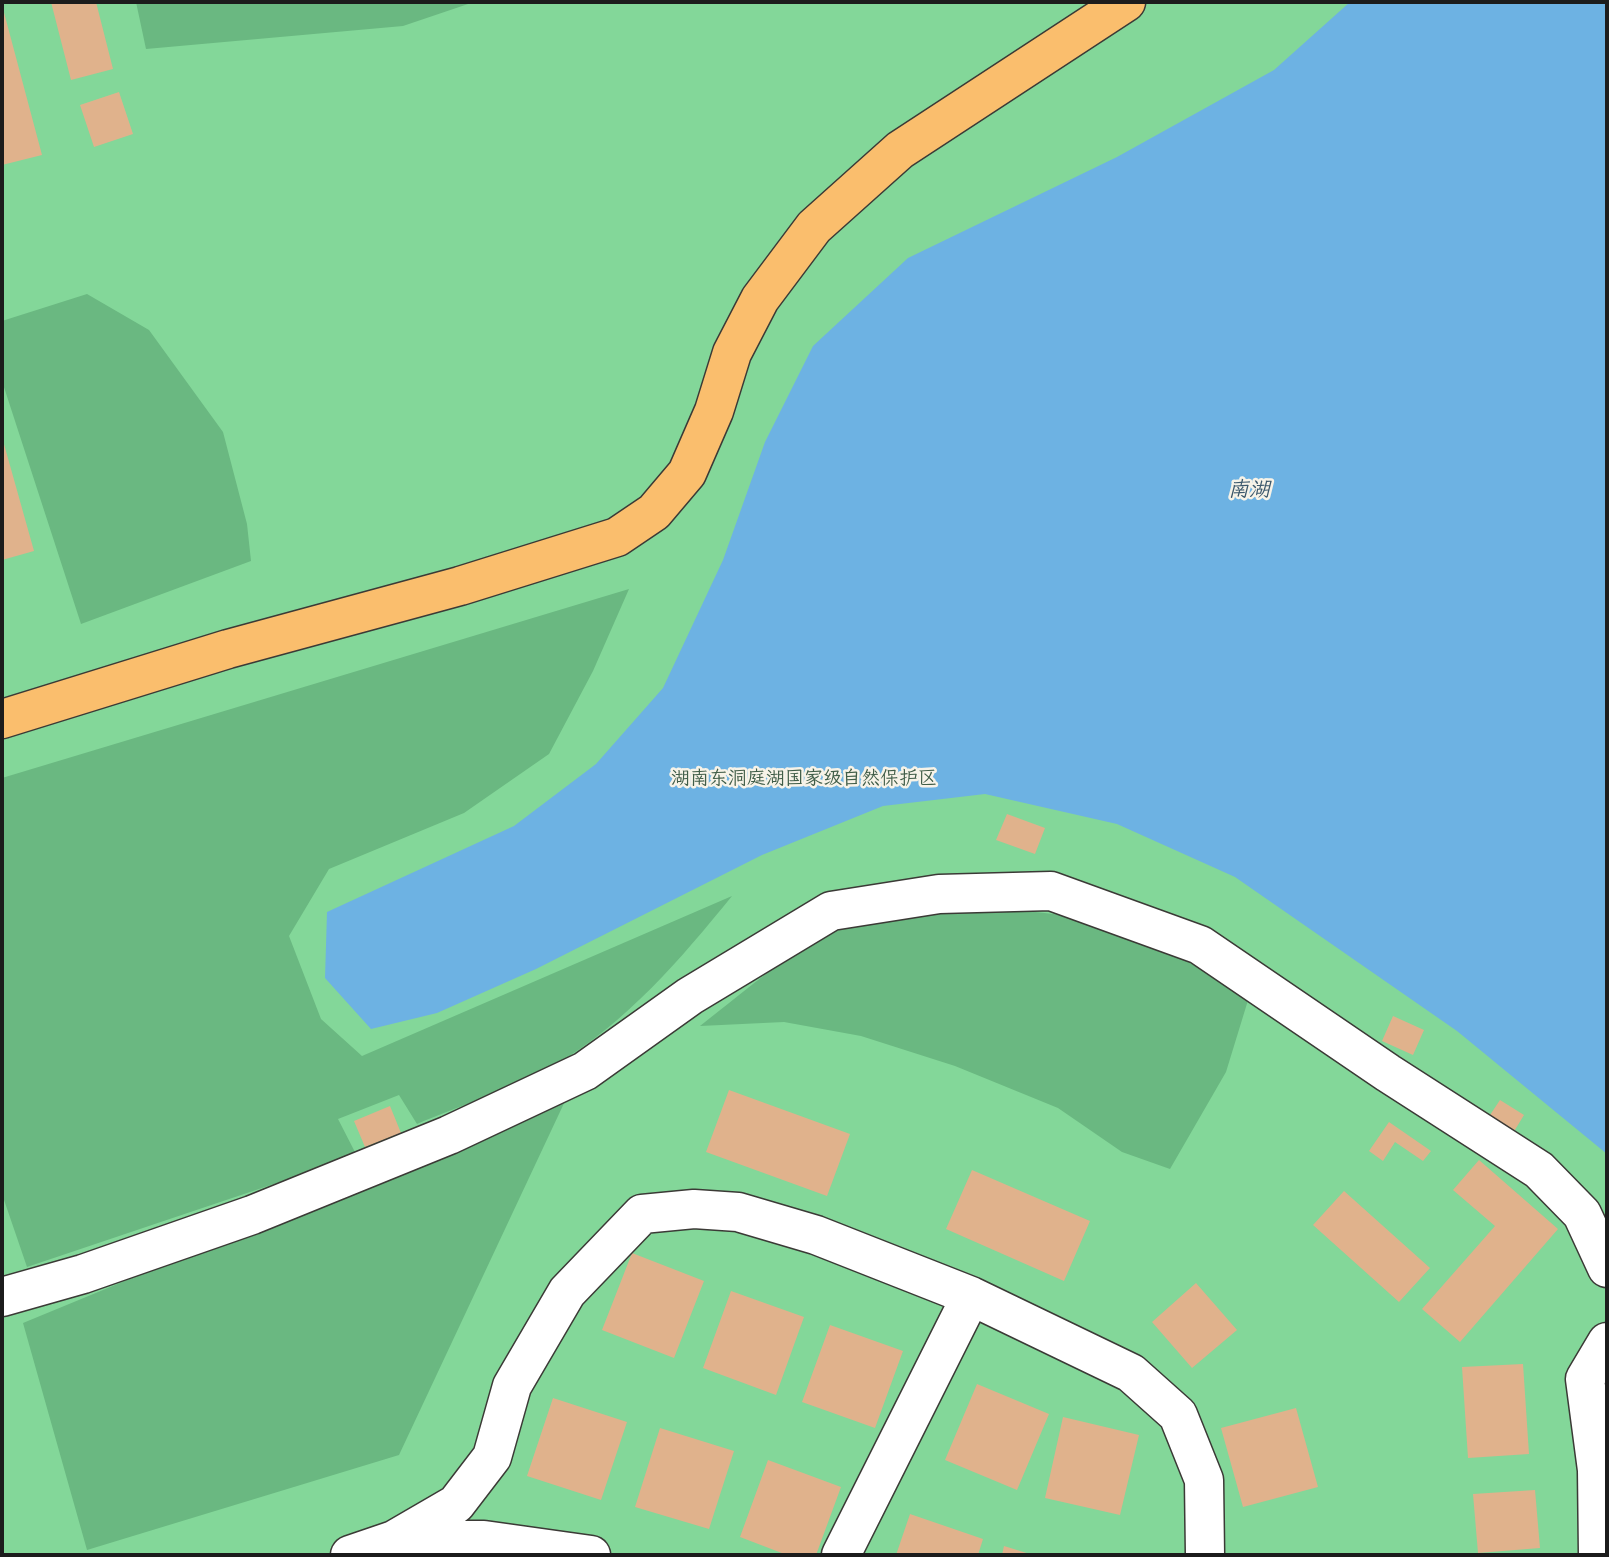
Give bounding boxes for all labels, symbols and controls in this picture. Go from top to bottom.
water label: 南湖 [1228,477,1270,503]
park label: 湖南东洞庭湖国家级自然保护区 [671,767,937,789]

